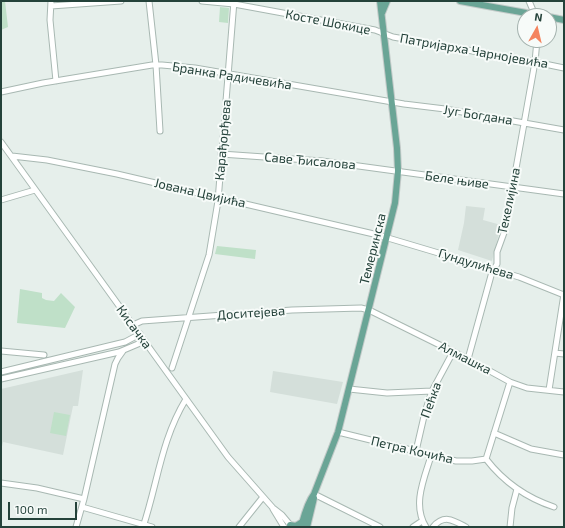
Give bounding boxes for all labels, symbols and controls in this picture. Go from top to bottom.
street label: Косте Шокице [284,6,372,38]
north arrow [517,8,557,48]
text: N [534,10,543,24]
street label: Патријарха Чарнојевића [399,30,549,72]
street label: Бранка Радичевића [171,59,293,93]
street label: Карађорђева [212,99,234,181]
street label: Југ Богдана [442,102,514,128]
street label: Саве Ђисалова [264,149,356,173]
street label: Текелијина [494,166,524,236]
street label: Беле њиве [424,168,490,192]
street label: Јована Цвијића [153,175,247,211]
street label: Темеринска [357,212,389,286]
street label: Гундулићева [436,245,516,283]
street label: Кисачка [113,302,155,352]
street label: Доситејева [216,303,286,323]
street label: Алмашка [436,338,494,378]
street label: Пећка [417,380,445,420]
street label: Петра Кочића [369,433,455,467]
scale bar [10,494,79,520]
text: 100 m [15,502,47,516]

